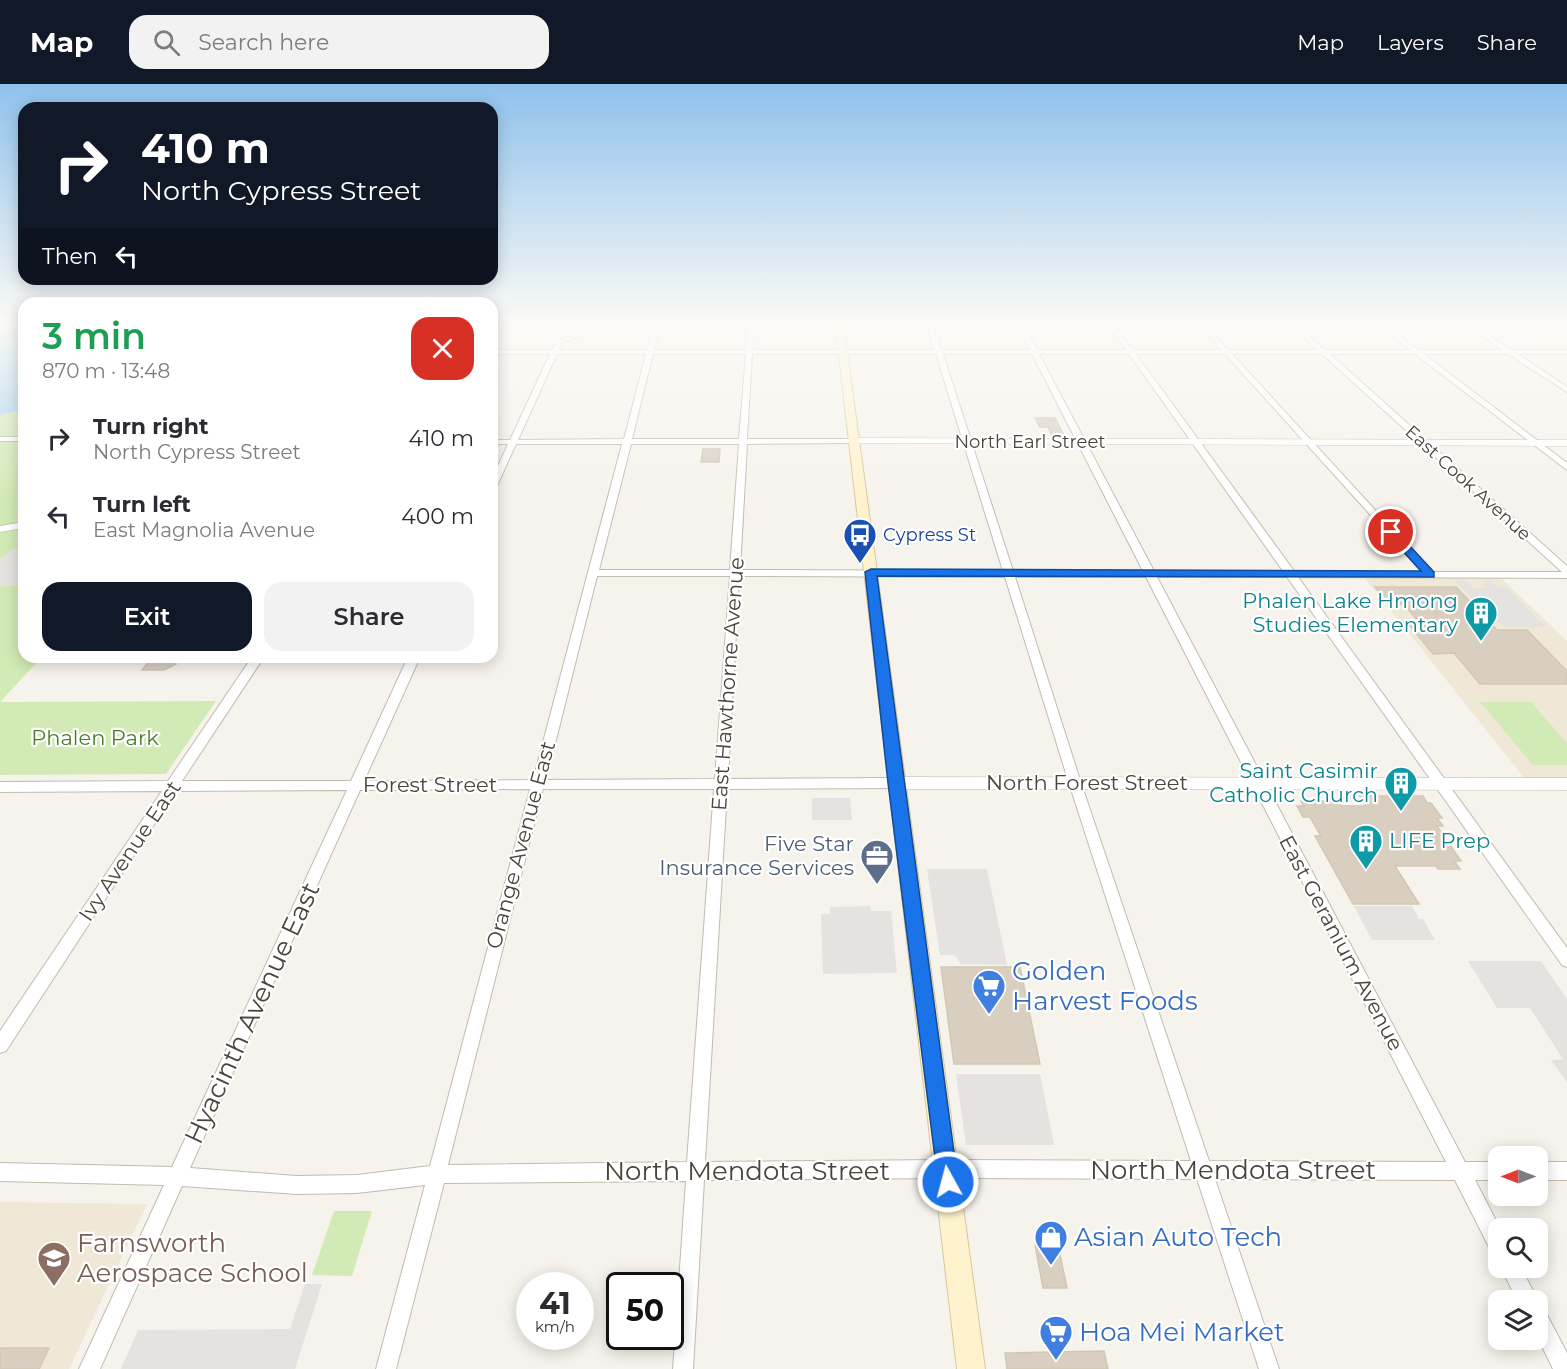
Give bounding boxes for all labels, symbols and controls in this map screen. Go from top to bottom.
search box [129,15,549,69]
text: Map [30,25,93,59]
icon: search [150,26,183,59]
text: Search here [198,29,329,56]
text: Map [1297,30,1344,55]
text: Layers [1377,30,1444,55]
text: Share [1477,30,1537,55]
text: 410 m [141,122,270,174]
icon: right [42,126,120,204]
text: North Cypress Street [141,174,421,207]
icon: left [110,240,143,273]
text: Then [42,243,98,270]
text: 3 min [42,314,146,358]
button: close [411,317,474,380]
text: 870 m · 13:48 [42,359,170,383]
text: Turn right [93,413,208,440]
street label: East Cook Avenue [1401,421,1536,545]
icon: right [42,422,75,455]
text: 410 m [408,425,474,452]
street label: North Earl Street [954,431,1106,453]
text: North Cypress Street [93,440,301,464]
text: Turn left [93,491,191,518]
icon: left [42,500,75,533]
text: 400 m [401,503,474,530]
pin [1365,506,1416,557]
icon: arrive [1374,515,1407,548]
bus stop icon: Cypress St [842,517,878,564]
text: East Magnolia Avenue [93,518,315,542]
place label: Cypress St [883,524,976,546]
street label: East Hawthorne Avenue [706,556,749,812]
button: Exit [42,582,252,651]
button: Share [264,582,474,651]
place label: Phalen Lake Hmong Studies Elementary [1242,588,1459,637]
building icon: Phalen Lake Hmong Studies Elementary [1463,595,1499,642]
park label: Phalen Park [31,725,159,750]
street label: Orange Avenue East [481,738,560,952]
place label: Saint Casimir Catholic Church [1209,758,1378,807]
building icon: Saint Casimir Catholic Church [1383,765,1419,812]
street label: North Forest Street [986,770,1188,795]
street label: Forest Street [363,772,497,797]
street label: Ivy Avenue East [73,776,186,926]
building icon: LIFE Prep [1348,823,1384,870]
place label: LIFE Prep [1389,828,1490,853]
place label: Five Star Insurance Services [659,831,854,880]
street label: East Geranium Avenue [1274,831,1409,1055]
office icon: Five Star Insurance Services [859,838,895,885]
street label: Hyacinth Avenue East [177,877,327,1149]
place label: Golden Harvest Foods [1012,955,1198,1017]
supermarket icon: Golden Harvest Foods [971,968,1007,1015]
north arrow [1488,1146,1548,1206]
map controls [1488,1146,1548,1350]
position arrow [916,1150,980,1214]
street label: North Mendota Street [1090,1154,1376,1186]
street label: North Mendota Street [604,1155,890,1187]
button: search [1488,1218,1548,1278]
shop icon: Asian Auto Tech [1033,1219,1069,1266]
place label: Asian Auto Tech [1074,1221,1282,1253]
place label: Farnsworth Aerospace School [77,1227,308,1289]
school or university icon: Farnsworth Aerospace School [36,1240,72,1287]
speed limit sign: 50 [606,1272,684,1350]
text: 41 [539,1285,571,1322]
button: layers [1488,1290,1548,1350]
supermarket icon: Hoa Mei Market [1038,1314,1074,1361]
place label: Hoa Mei Market [1079,1316,1285,1348]
text: km/h [535,1317,575,1336]

